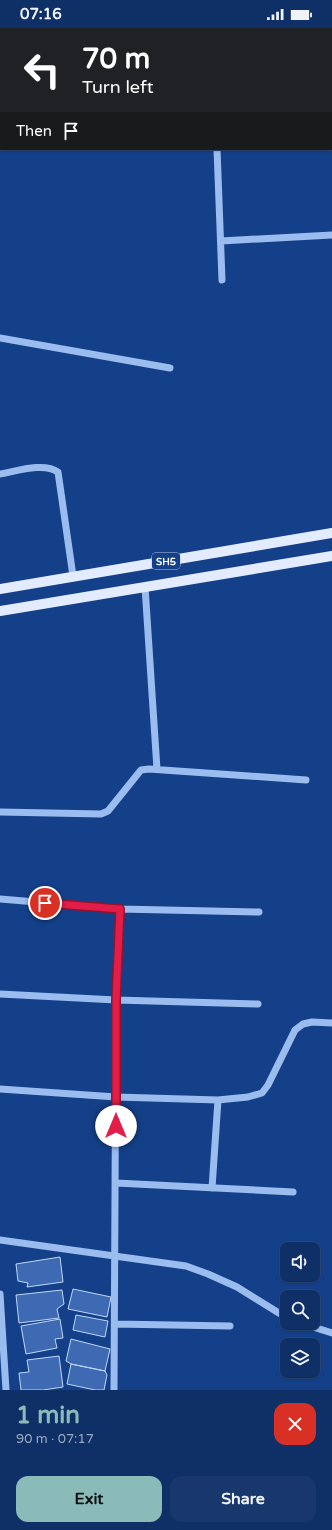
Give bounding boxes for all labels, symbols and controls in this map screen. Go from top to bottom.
text: 07:16 [20,5,62,23]
text: 70 m [82,42,150,76]
icon: left [16,44,68,96]
text: Turn left [82,76,154,98]
icon: arrive [60,120,82,142]
text: Then [16,122,52,140]
road number: SH5 [152,553,180,569]
pin [28,886,62,920]
icon: arrive [34,892,56,914]
position arrow [95,1105,137,1147]
map controls [280,1242,320,1378]
button: sound [280,1242,320,1282]
button: search [280,1290,320,1330]
button: layers [280,1338,320,1378]
text: 1 min [16,1401,80,1430]
button: close [274,1403,316,1445]
text: 90 m · 07:17 [16,1431,94,1447]
button: Exit [16,1476,162,1522]
button: Share [170,1476,316,1522]

